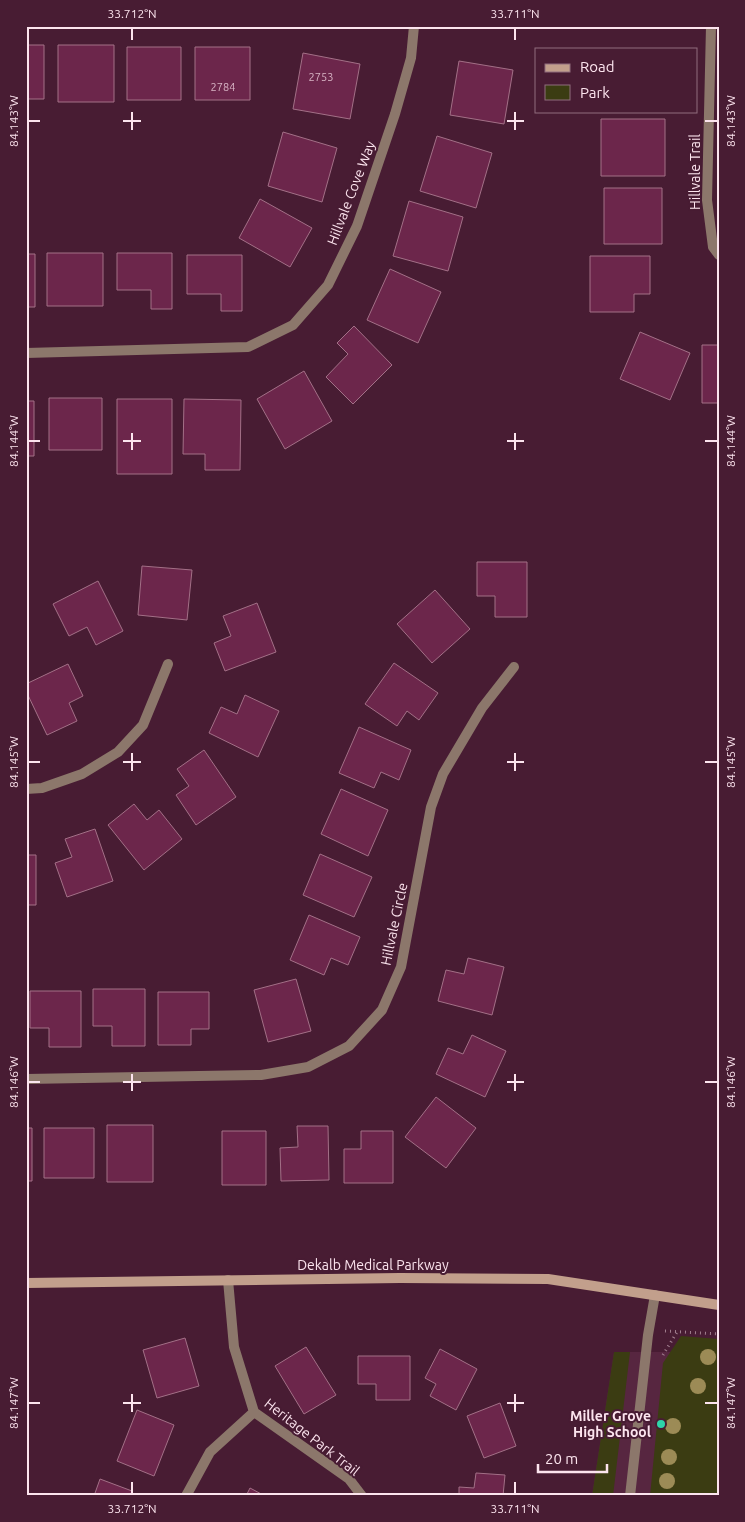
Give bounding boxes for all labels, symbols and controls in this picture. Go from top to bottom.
text: 33.712°N [107,7,157,20]
text: 33.711°N [490,7,540,20]
legend [535,48,698,112]
text: Road [580,58,615,75]
house number: 2753 [309,71,333,83]
house number: 2784 [211,81,235,93]
text: Park [580,84,610,101]
text: 84.143°W [7,95,20,147]
text: 84.143°W [724,95,737,147]
street label: Hillvale Trail [687,134,703,210]
street label: Hillvale Cove Way [324,138,378,247]
text: 84.144°W [7,415,20,467]
text: 84.144°W [724,415,737,467]
text: 84.145°W [7,736,20,788]
text: 84.145°W [724,736,737,788]
street label: Hillvale Circle [377,881,411,967]
text: 84.146°W [7,1056,20,1108]
text: 84.146°W [724,1056,737,1108]
street label: Dekalb Medical Parkway [297,1257,449,1273]
text: 84.147°W [7,1377,20,1429]
text: 84.147°W [724,1377,737,1429]
street label: Heritage Park Trail [261,1395,363,1479]
place label: Miller Grove High School [570,1408,651,1440]
marker: Miller Grove High School [655,1418,667,1430]
scale bar [538,1442,606,1474]
text: 20 m [545,1450,578,1467]
text: 33.712°N [107,1502,157,1515]
text: 33.711°N [490,1502,540,1515]

